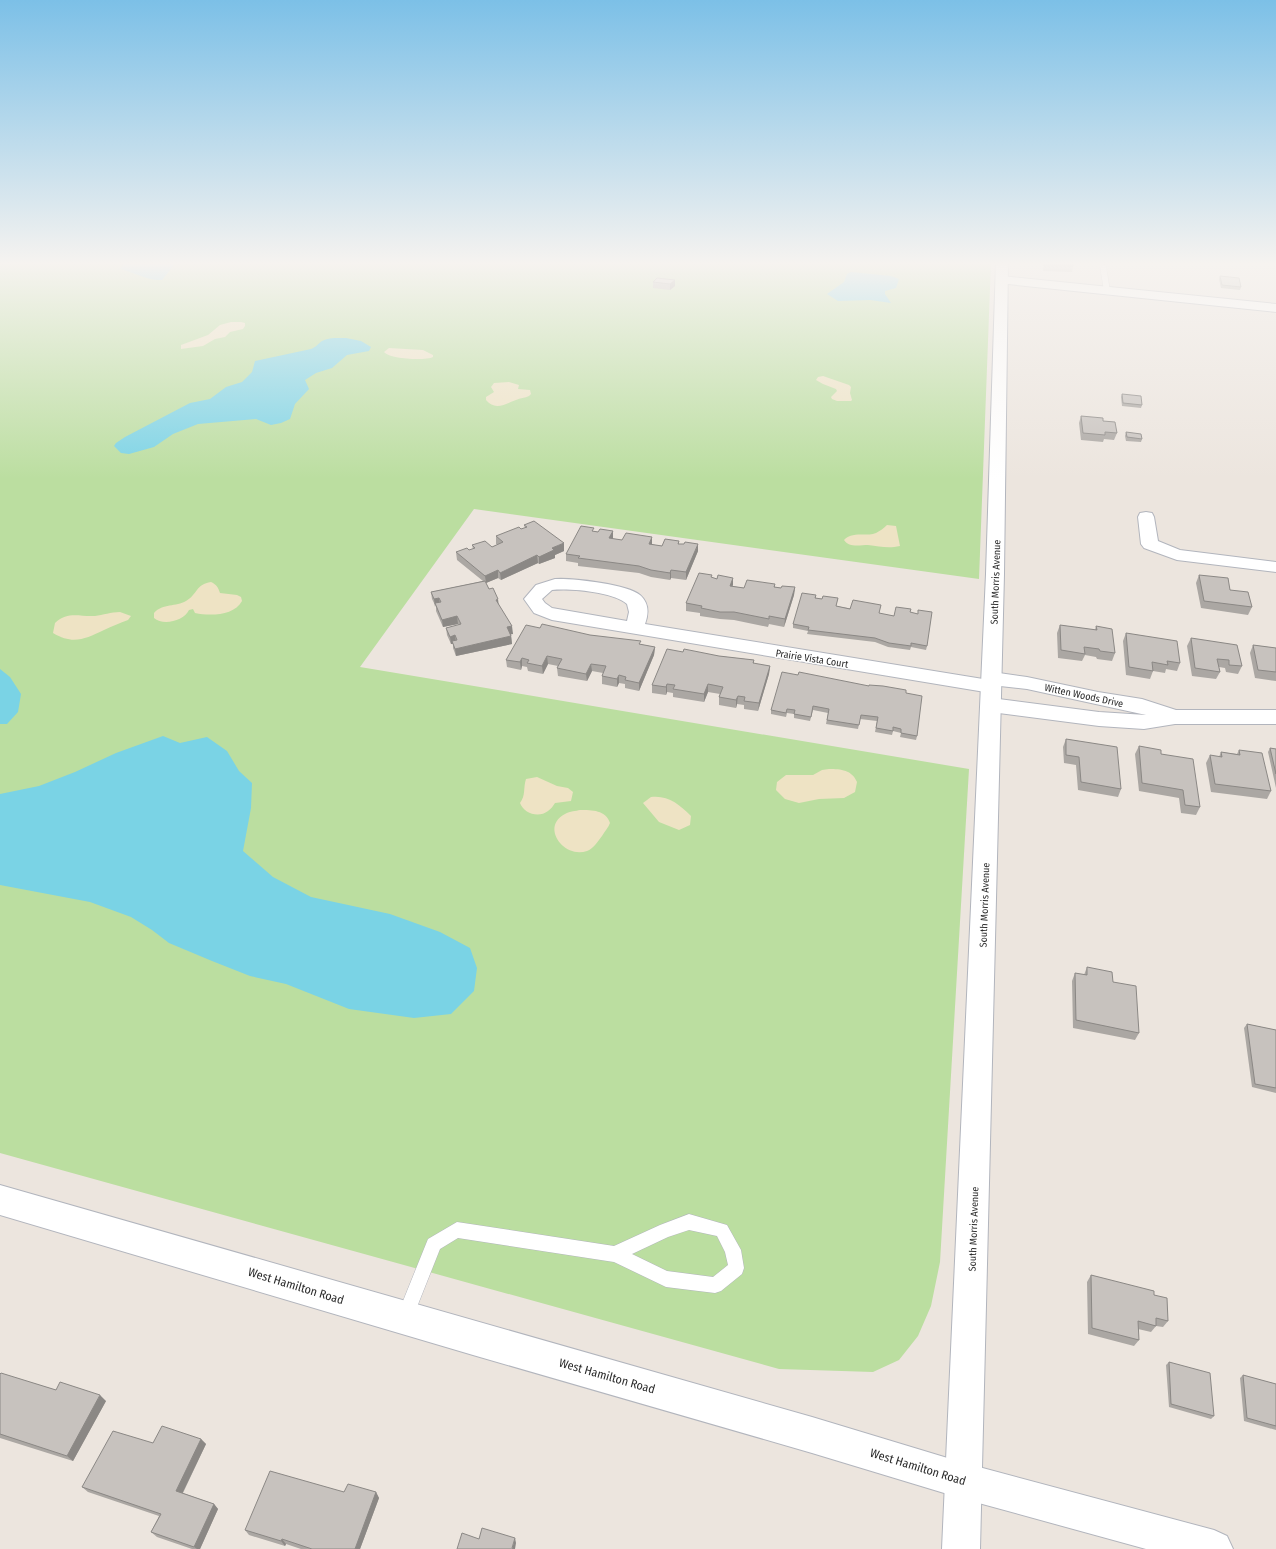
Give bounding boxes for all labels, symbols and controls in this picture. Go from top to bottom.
street label: South Morris Avenue [989,539,1003,625]
street label: Prairie Vista Court [775,647,850,671]
street label: Witten Woods Drive [1043,682,1124,710]
street label: South Morris Avenue [978,862,992,948]
street label: South Morris Avenue [967,1186,981,1272]
street label: West Hamilton Road [246,1265,346,1307]
street label: West Hamilton Road [557,1356,657,1396]
street label: West Hamilton Road [868,1446,968,1488]

